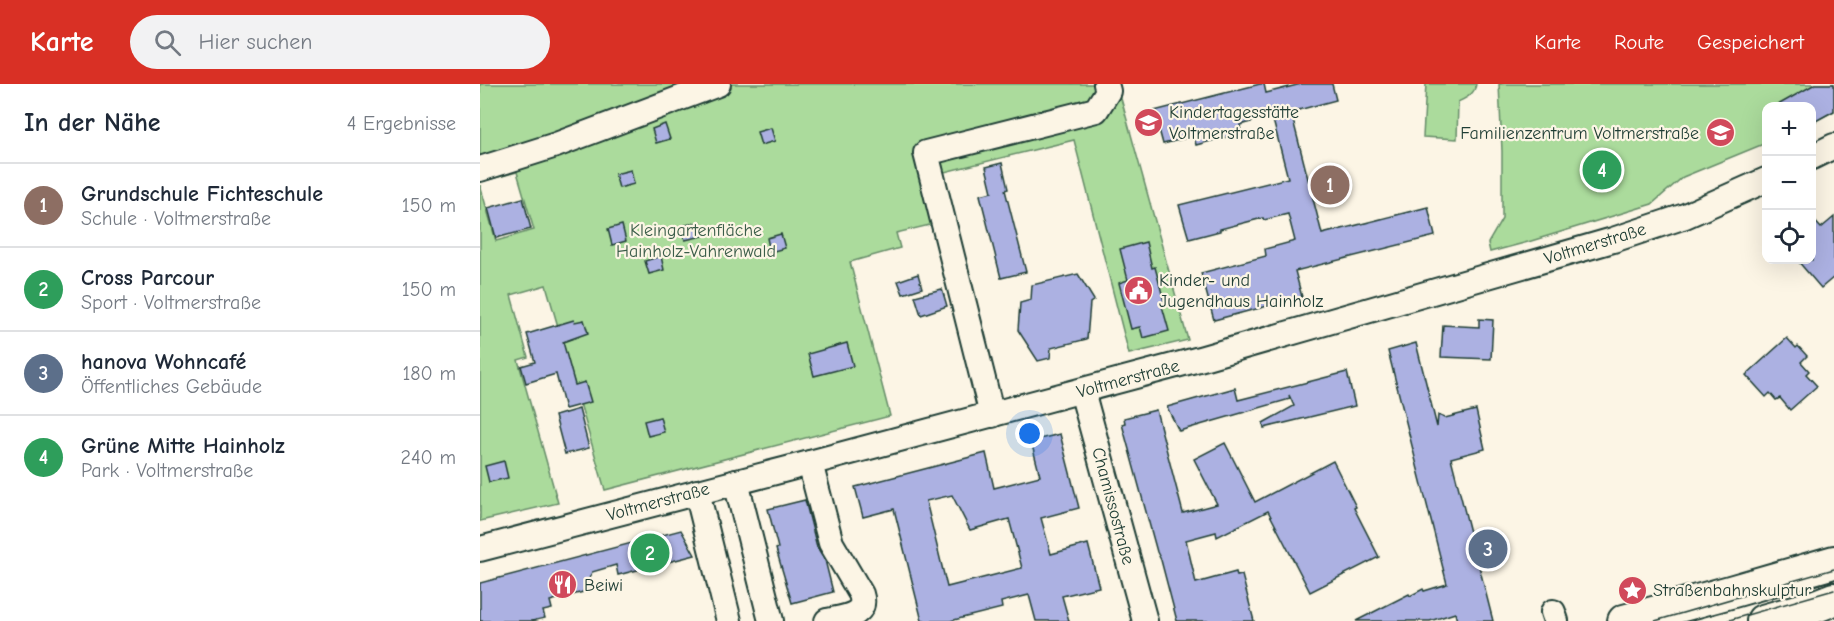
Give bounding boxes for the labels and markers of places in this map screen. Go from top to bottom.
place label: Kindertagesstätte Voltmerstraße [1169,102,1299,144]
school or university icon: Kindertagesstätte Voltmerstraße [1132,106,1164,138]
school or university icon: Familienzentrum Voltmerstraße [1704,117,1736,149]
place label: Familienzentrum Voltmerstraße [1460,123,1699,144]
pin: 4 [1582,148,1622,193]
pin: 1 [1310,162,1350,208]
place label: Kinder- und Jugendhaus Hainholz [1159,270,1324,312]
public building icon: Kinder- und Jugendhaus Hainholz [1122,274,1154,306]
pin: 3 [1468,526,1508,572]
pin: 2 [630,530,670,576]
restaurant icon: Beiwi [547,569,579,601]
place icon: Straßenbahnskulptur [1616,574,1648,606]
place label: Beiwi [584,575,623,596]
place label: Straßenbahnskulptur [1653,580,1812,601]

